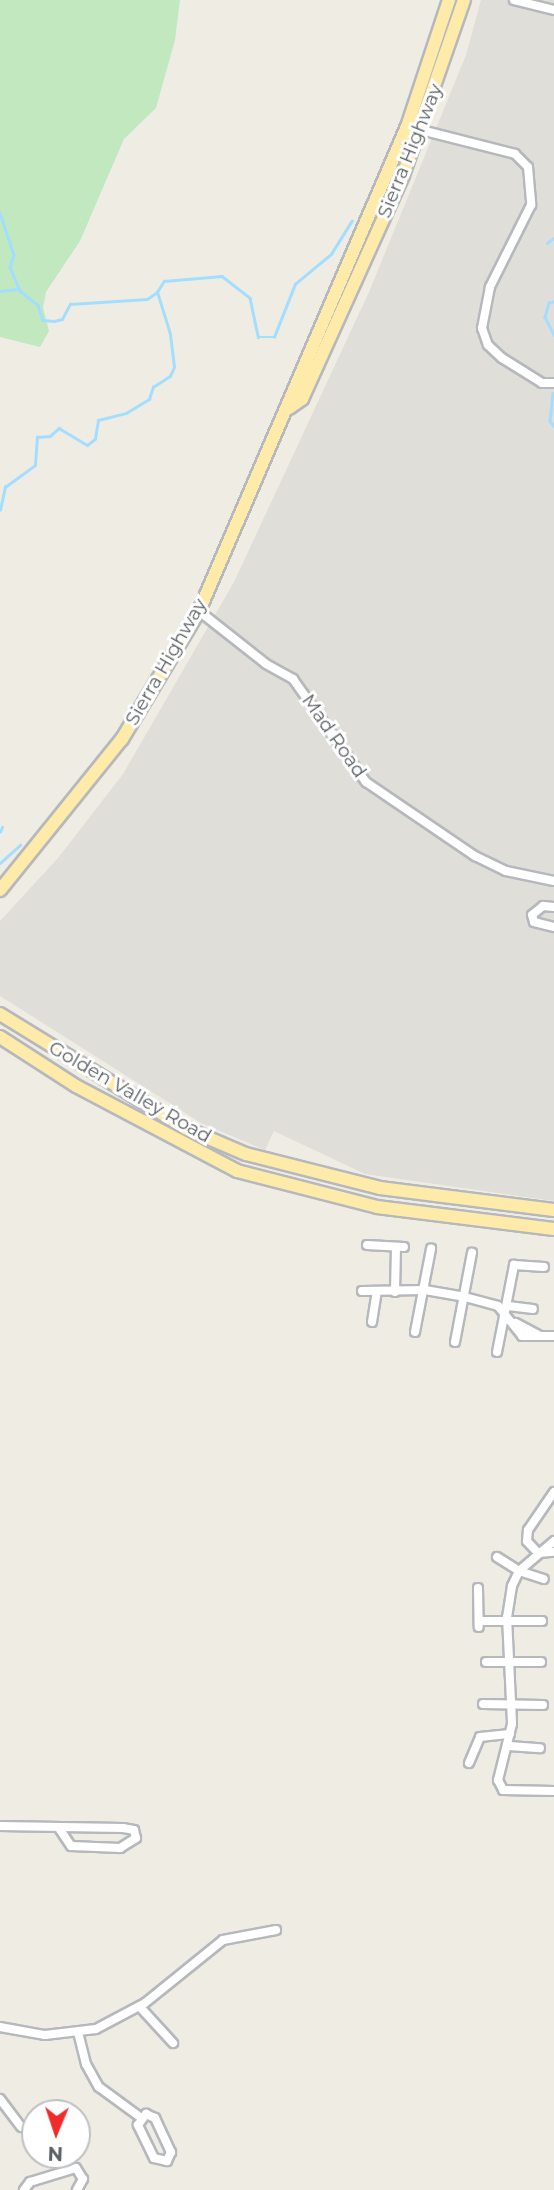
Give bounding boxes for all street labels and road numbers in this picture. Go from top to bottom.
street label: Sierra Highway [373,81,447,221]
street label: Sierra Highway [121,595,211,729]
street label: Mad Road [297,690,371,782]
street label: Golden Valley Road [45,1036,215,1148]

